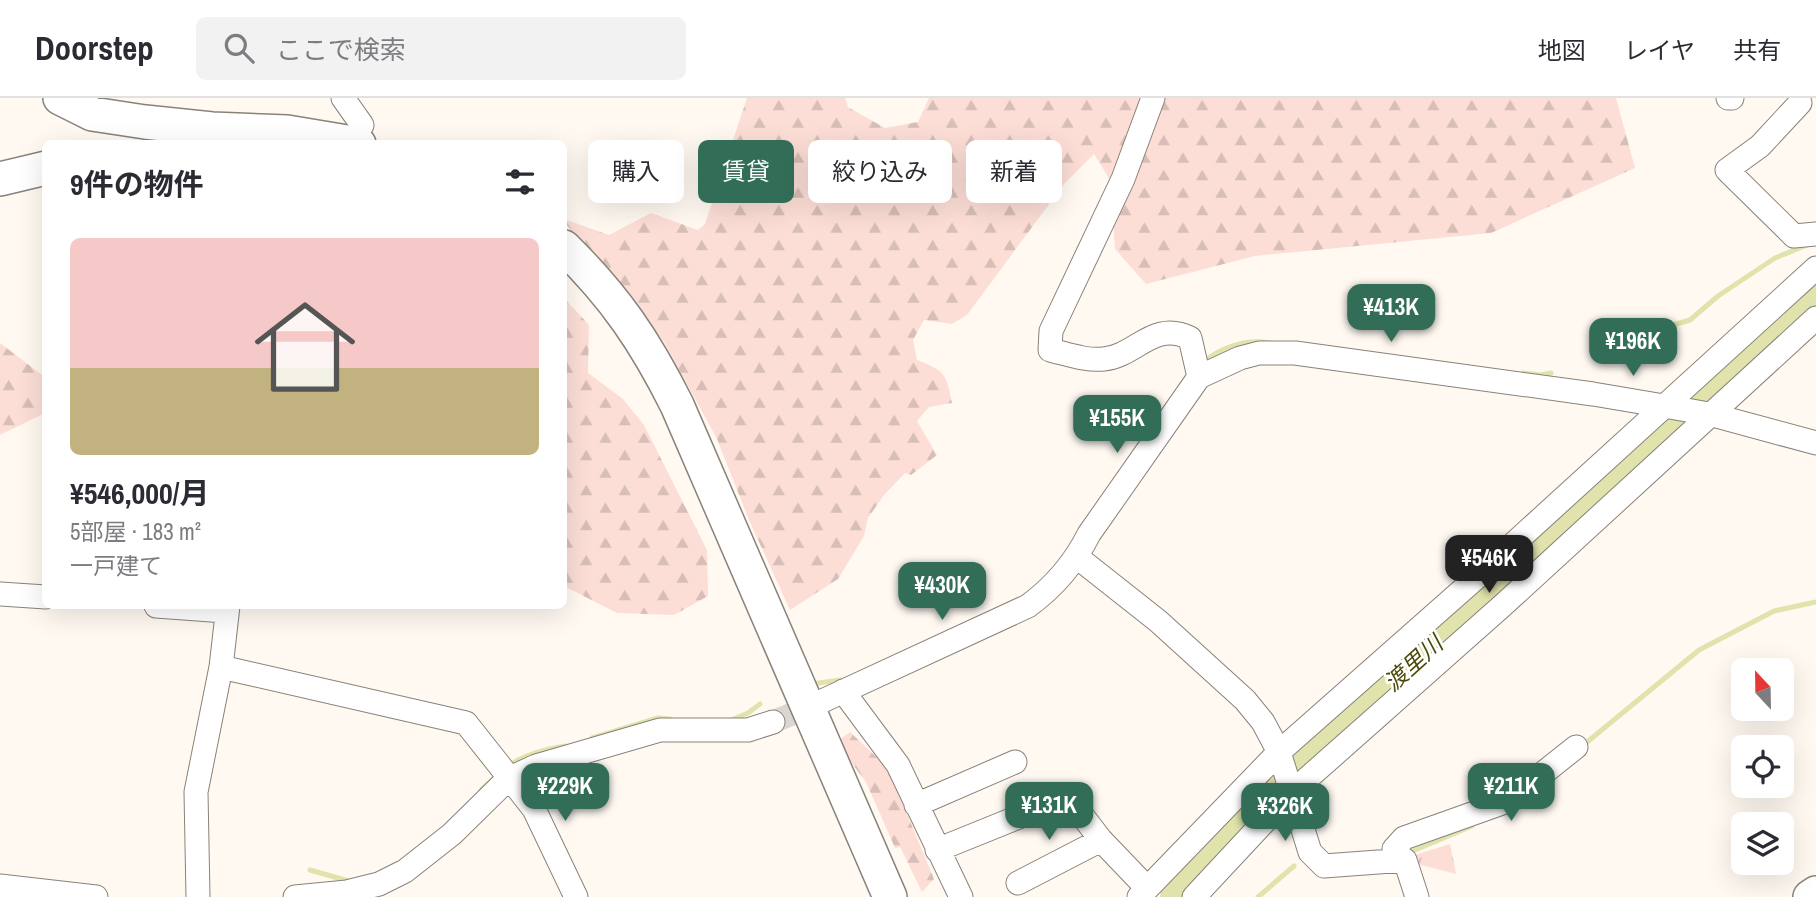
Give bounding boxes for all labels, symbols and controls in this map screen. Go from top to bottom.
search box [196,17,686,80]
text: Doorstep [35,26,154,70]
icon: search [220,29,258,67]
text: ここで検索 [276,32,406,67]
text: 地図 [1538,34,1586,66]
text: レイヤ [1624,34,1695,66]
text: 共有 [1733,34,1781,66]
chip: 購入 [588,140,684,203]
chip: 賃貸 [698,140,794,203]
chip: 絞り込み [808,140,952,203]
chip: 新着 [966,140,1062,203]
icon: filters [501,163,539,201]
text: 9件の物件 [70,164,204,204]
icon: home [242,284,368,410]
pin: ¥413K [1342,285,1440,344]
text: ¥413K [1363,291,1419,322]
pin: ¥196K [1584,318,1682,378]
text: ¥196K [1605,325,1661,356]
pin: ¥155K [1068,396,1166,455]
text: ¥155K [1089,402,1145,433]
text: ¥546,000/月 [70,473,209,513]
text: 5部屋 · 183 m² [70,516,201,547]
pin: ¥546K [1440,536,1538,595]
text: ¥546K [1461,542,1517,573]
text: 一戸建て [70,550,162,581]
pin: ¥430K [893,562,991,622]
text: ¥430K [914,569,970,600]
water label: 渡里川 [1377,626,1451,698]
north arrow [1731,658,1794,721]
map controls [1731,658,1794,875]
button: locate [1731,735,1794,798]
pin: ¥229K [516,764,614,823]
pin: ¥211K [1462,764,1560,823]
text: ¥229K [537,770,593,801]
text: ¥211K [1484,770,1538,801]
pin: ¥131K [1000,782,1098,842]
pin: ¥326K [1236,784,1334,843]
text: ¥131K [1021,789,1077,820]
text: ¥326K [1257,790,1313,821]
button: layers [1731,812,1794,875]

